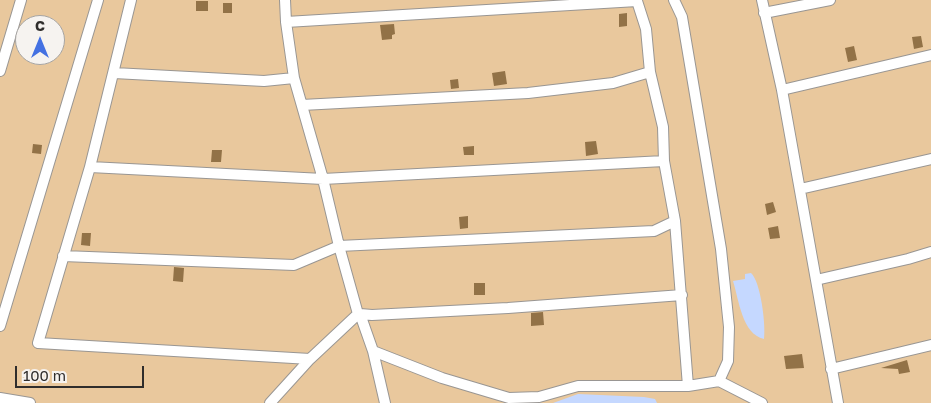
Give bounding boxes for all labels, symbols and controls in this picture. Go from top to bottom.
north arrow [15,15,65,65]
text: С [35,17,45,34]
scale bar [18,356,146,388]
text: 100 m [23,366,66,384]

